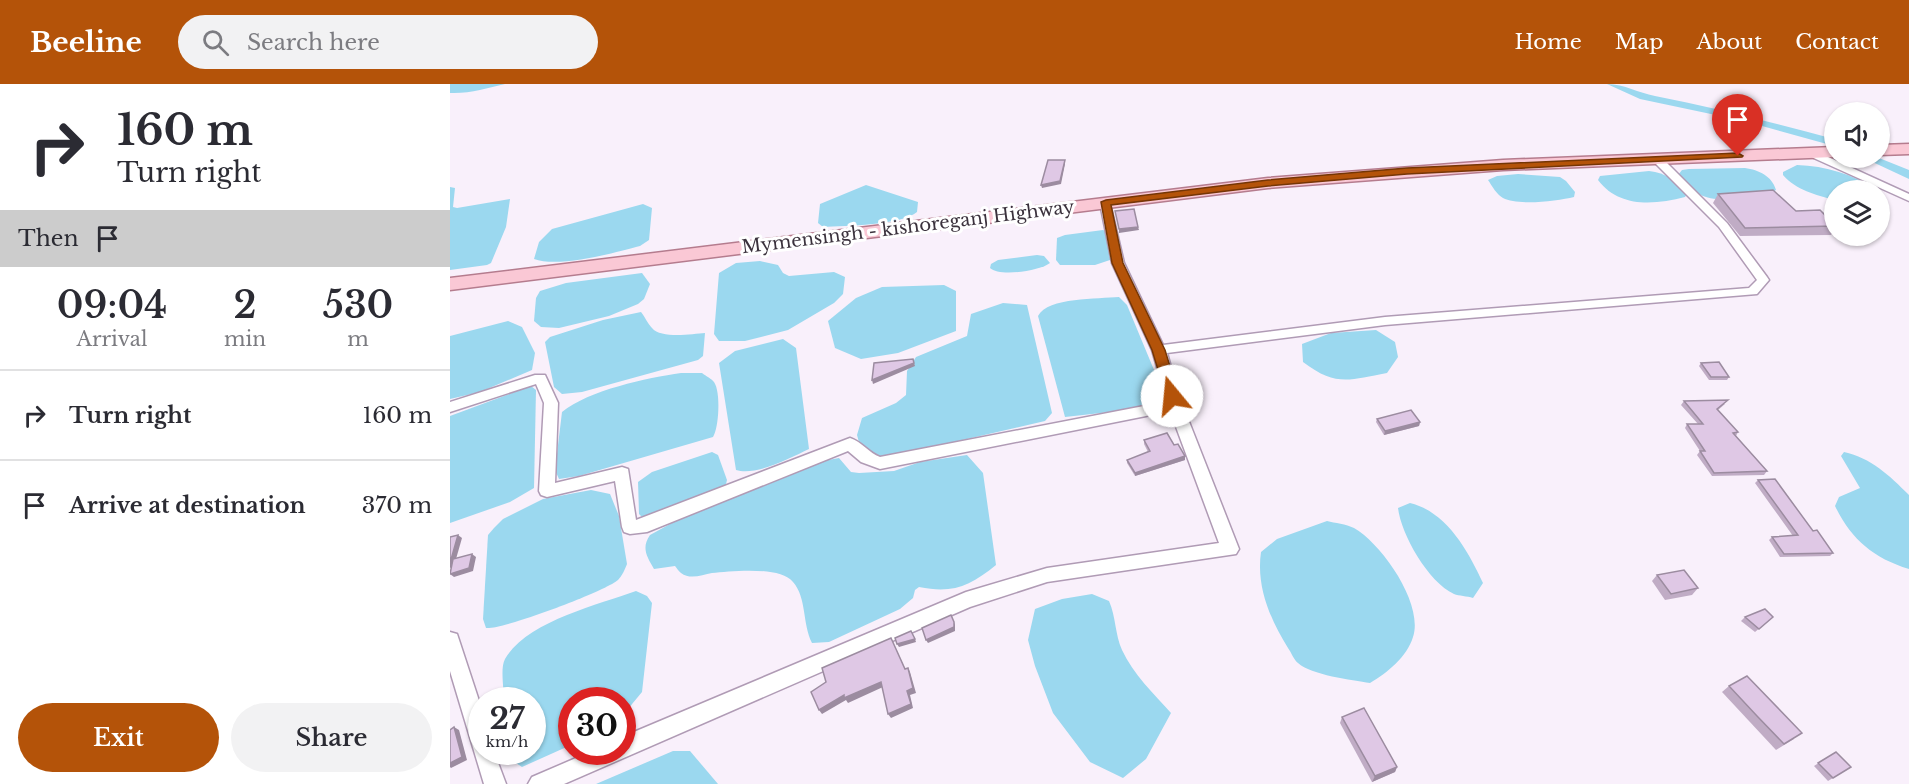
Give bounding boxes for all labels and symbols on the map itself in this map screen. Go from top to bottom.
pin [1712,94,1763,156]
street label: Mymensingh - kishoreganj Highway [740,196,1076,258]
position arrow [1140,364,1204,428]
speed limit sign: 30 [558,687,636,765]

